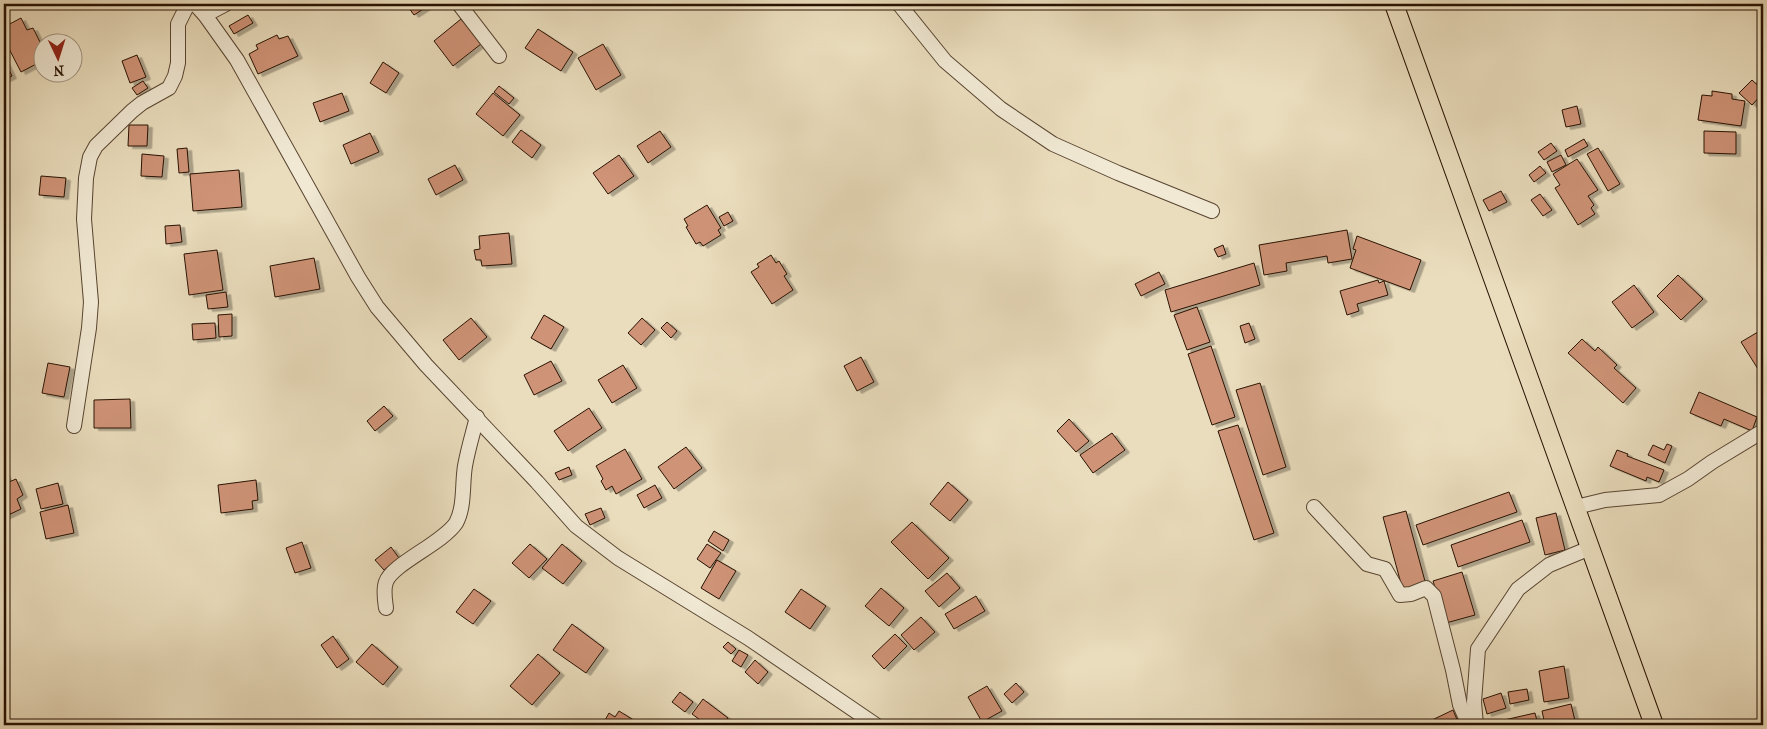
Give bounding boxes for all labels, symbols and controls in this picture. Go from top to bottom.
north arrow [32,32,82,82]
text: N [53,62,65,79]

